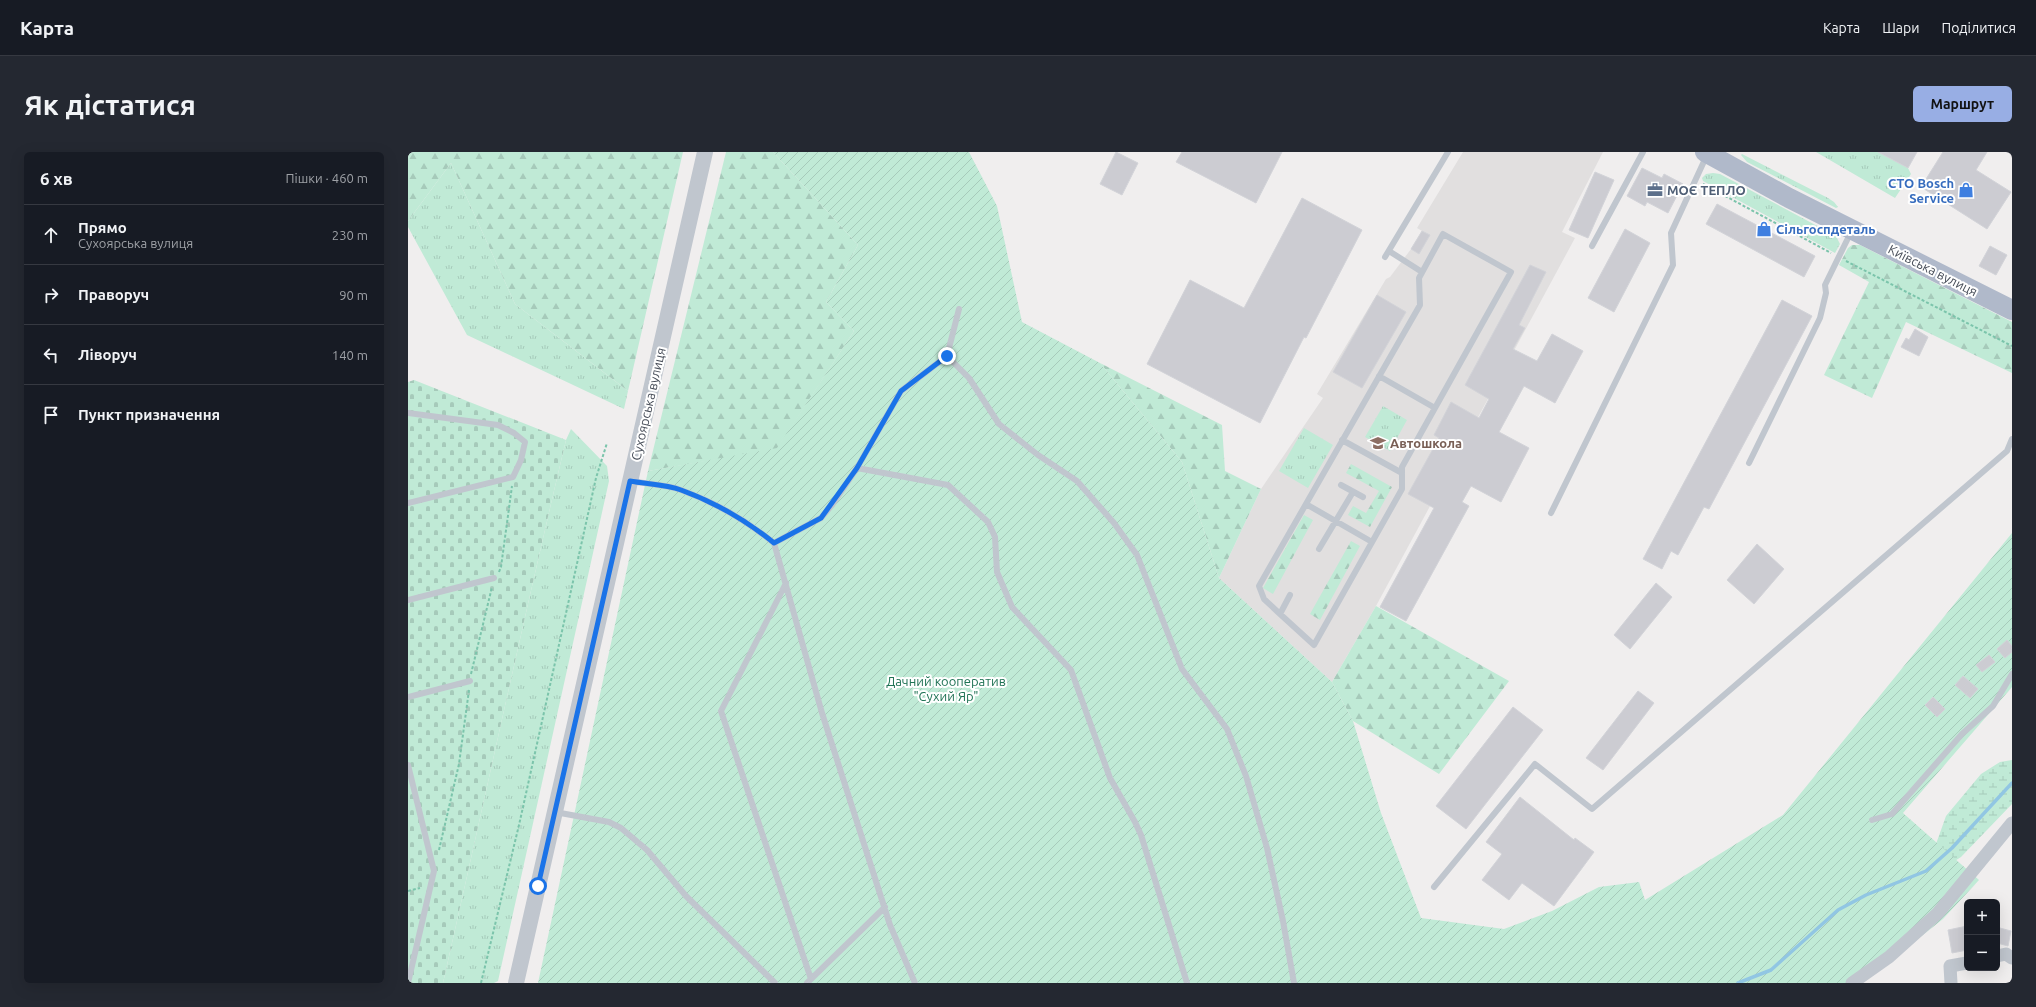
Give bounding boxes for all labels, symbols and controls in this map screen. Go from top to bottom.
text: Карта [20,17,74,39]
text: Карта [1823,20,1860,36]
text: Шари [1882,20,1920,36]
text: Поділитися [1942,20,2016,36]
button: Маршрут [1913,86,2012,122]
text: Як дістатися [24,89,196,120]
text: 6 хв [40,169,73,188]
text: Пішки · 460 m [286,171,368,185]
place label: СТО Bosch Service [1888,176,1954,205]
office icon: МОЄ ТЕПЛО [1646,181,1664,199]
shop icon: СТО Bosch Service [1957,181,1975,199]
place label: МОЄ ТЕПЛО [1667,183,1746,197]
text: Прямо [78,219,127,236]
shop icon: Сільгоспдеталь [1755,220,1773,238]
place label: Сільгоспдеталь [1776,222,1876,236]
icon: ahead [40,224,62,246]
text: 230 m [332,228,368,242]
text: Сухоярська вулиця [78,236,193,250]
street label: Київська вулиця [1886,241,1980,299]
icon: right [40,284,62,306]
text: Праворуч [78,286,149,303]
text: 90 m [339,288,368,302]
icon: left [40,344,62,366]
text: Ліворуч [78,346,137,363]
street label: Сухоярська вулиця [628,346,668,462]
route end [938,347,956,365]
text: 140 m [332,348,368,362]
icon: arrive [40,404,62,426]
text: Пункт призначення [78,406,220,423]
school or university icon: Автошкола [1369,434,1387,452]
place label: Автошкола [1390,436,1462,450]
park label: Дачний кооператив "Сухий Яр" [886,674,1006,703]
route start [529,877,547,895]
map controls [1964,899,2000,971]
button: + [1964,899,2000,935]
button: − [1964,935,2000,971]

